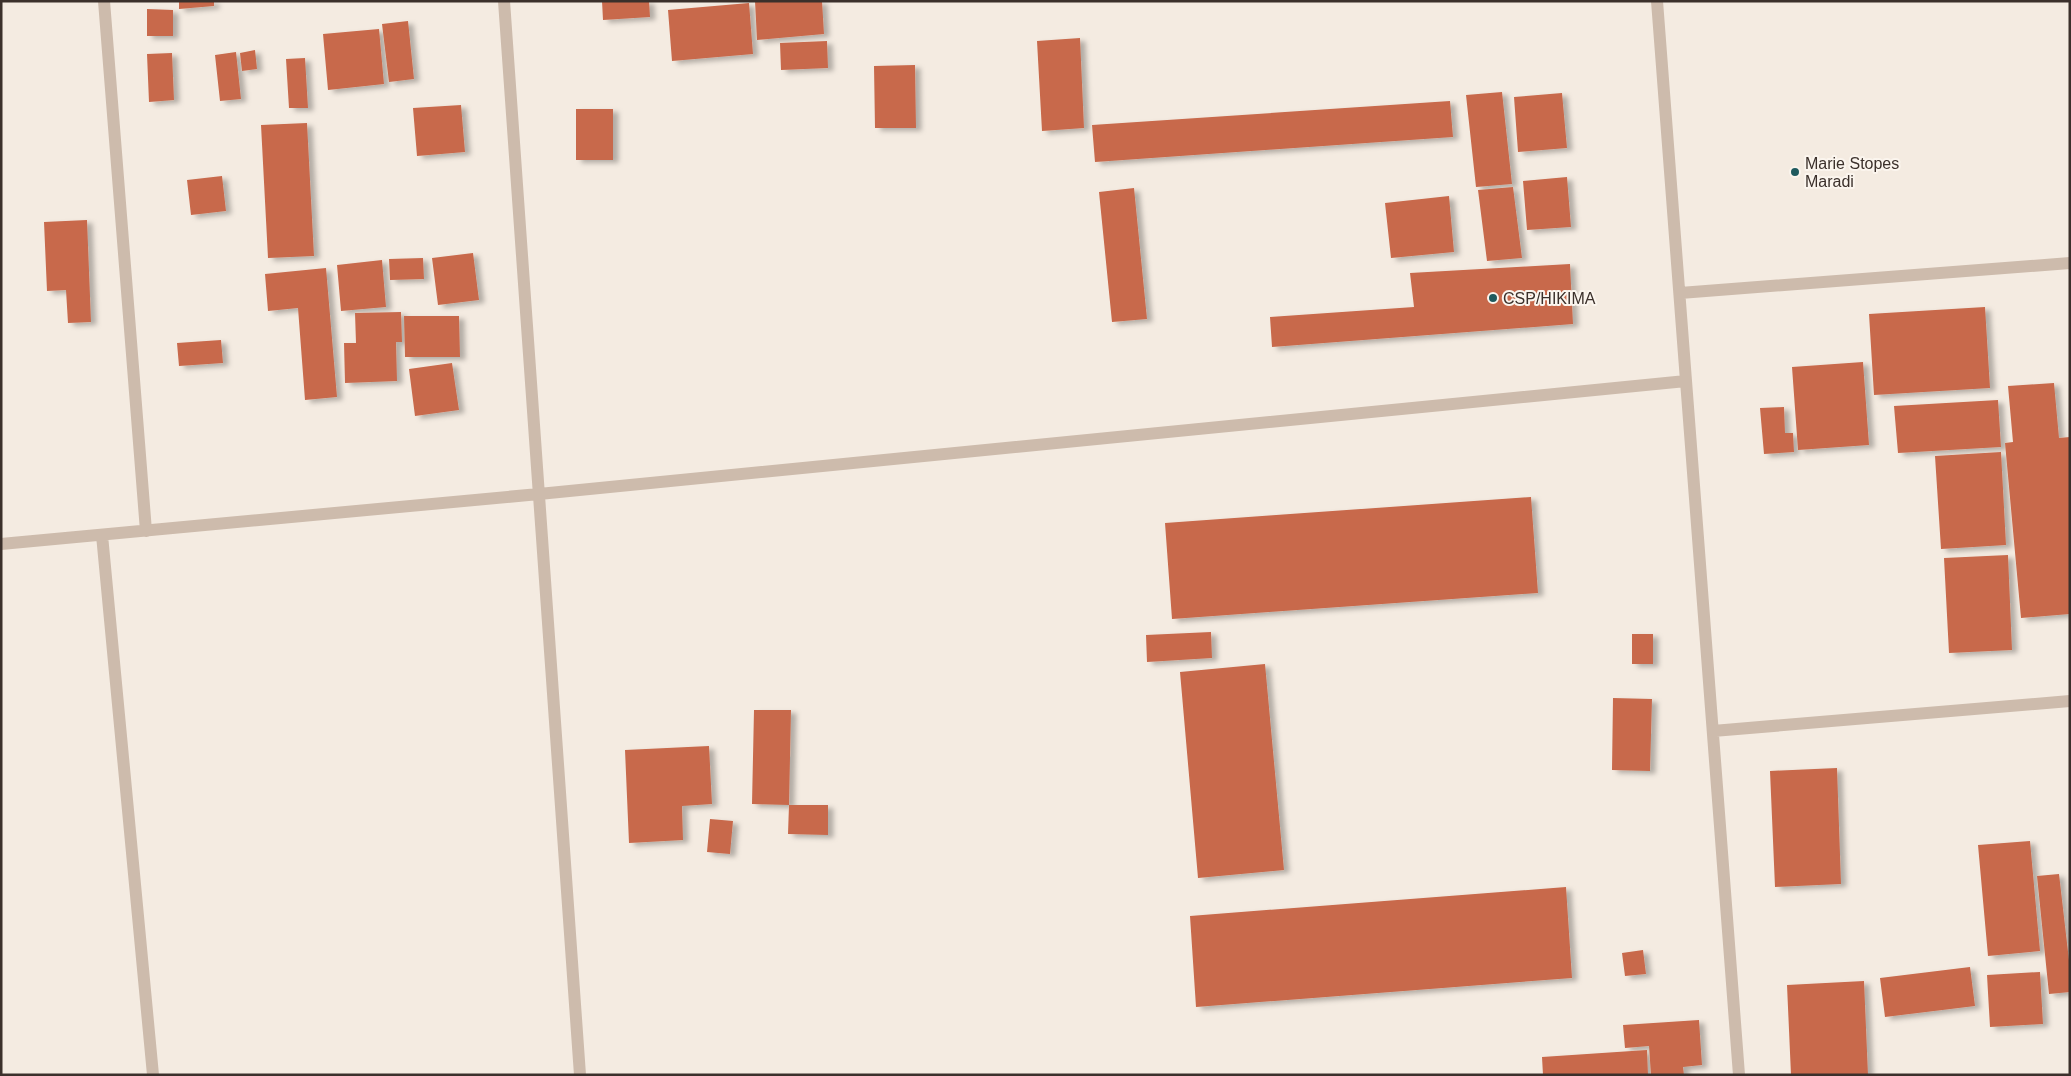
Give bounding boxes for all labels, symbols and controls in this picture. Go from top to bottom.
place label: Marie Stopes Maradi [1805,155,1899,190]
marker: Marie Stopes Maradi [1789,166,1801,178]
place label: CSP/HIKIMA [1503,290,1596,307]
marker: CSP/HIKIMA [1487,292,1499,304]

